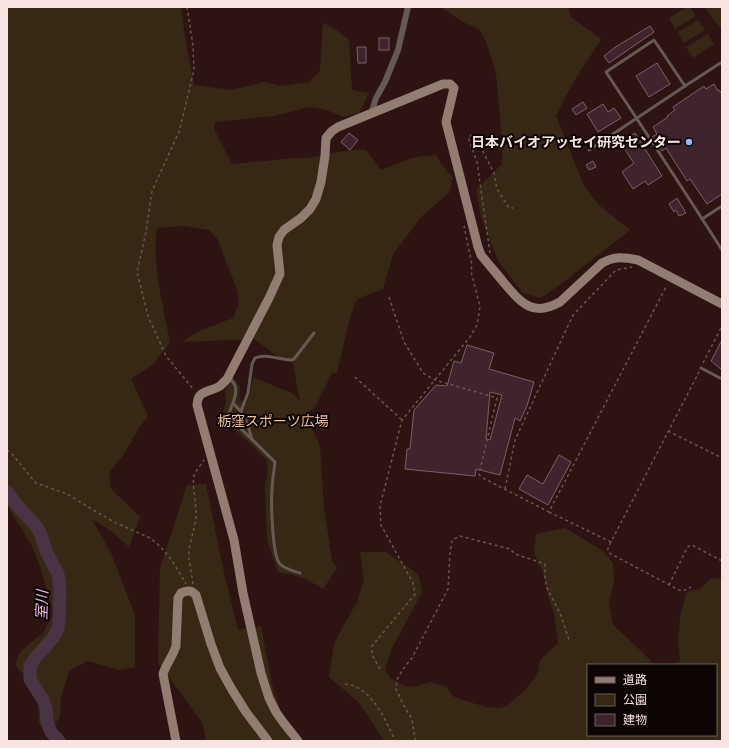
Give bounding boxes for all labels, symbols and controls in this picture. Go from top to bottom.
place label: 日本バイオアッセイ研究センター [471,133,681,150]
marker: 日本バイオアッセイ研究センター [684,137,694,147]
park label: 栃窪スポーツ広場 [217,412,329,429]
water label: 室川 [31,588,52,620]
legend [587,664,717,736]
text: 道路 [623,672,647,687]
text: 公園 [623,692,647,707]
text: 建物 [623,712,647,727]

